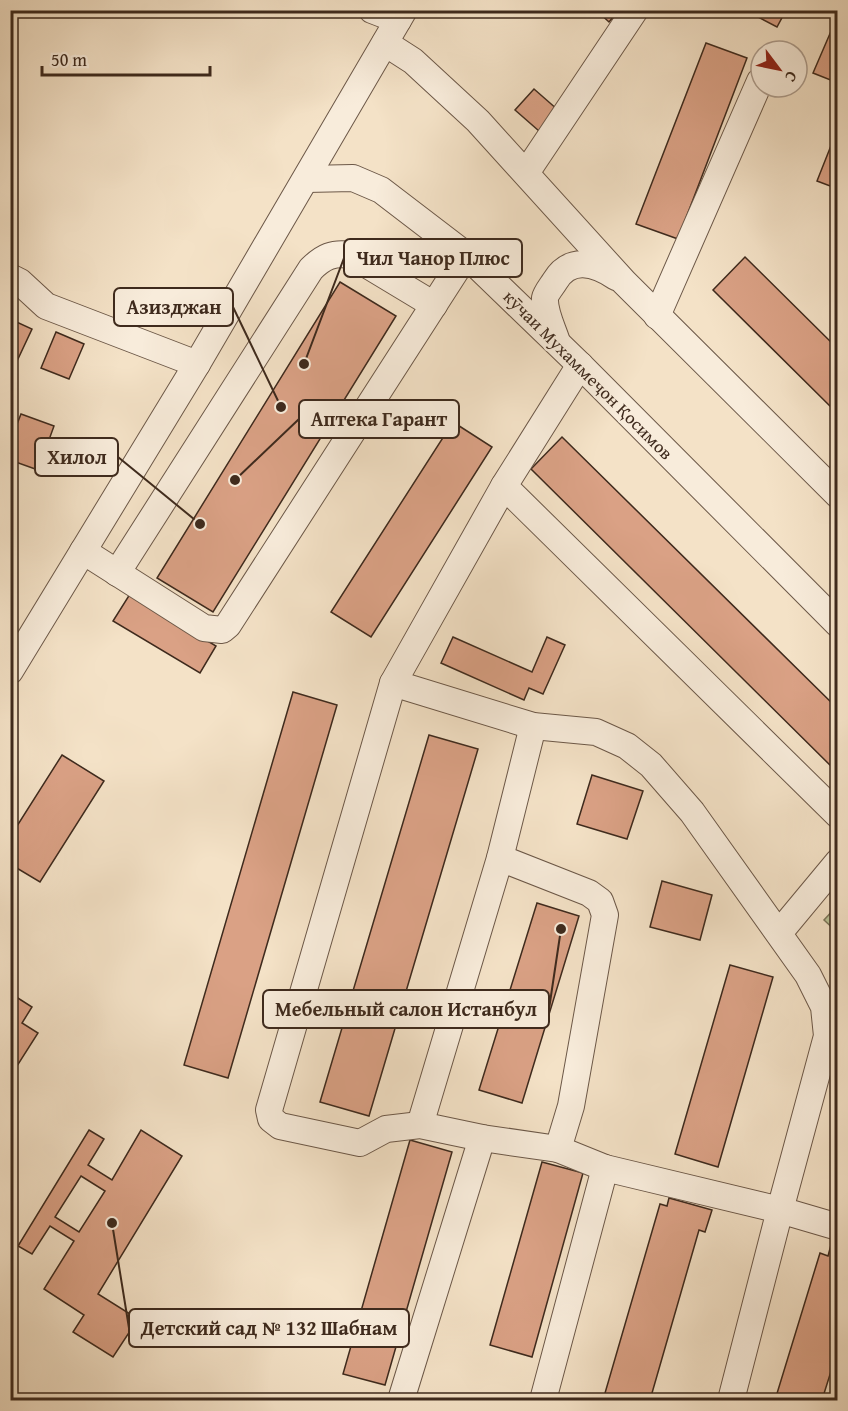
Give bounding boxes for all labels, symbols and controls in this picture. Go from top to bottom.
scale bar [42,39,210,77]
north arrow [749,39,809,99]
text: 50 m [51,46,87,73]
text: С [779,67,804,87]
callout: Чил Чанор Плюс [344,239,522,277]
text: Чил Чанор Плюс [356,243,510,272]
street label: кӯчаи Мухаммеҷон Қосимов [497,284,679,466]
callout: Азизджан [114,288,233,326]
text: Азизджан [126,292,222,321]
callout: Аптека Гарант [299,400,459,438]
text: Аптека Гарант [311,404,448,433]
callout: Хилол [35,438,118,476]
text: Хилол [47,442,107,471]
callout: Мебельный салон Истанбул [263,990,549,1028]
text: Мебельный салон Истанбул [275,994,537,1023]
callout: Детский сад № 132 Шабнам [129,1309,409,1347]
text: Детский сад № 132 Шабнам [140,1313,397,1342]

